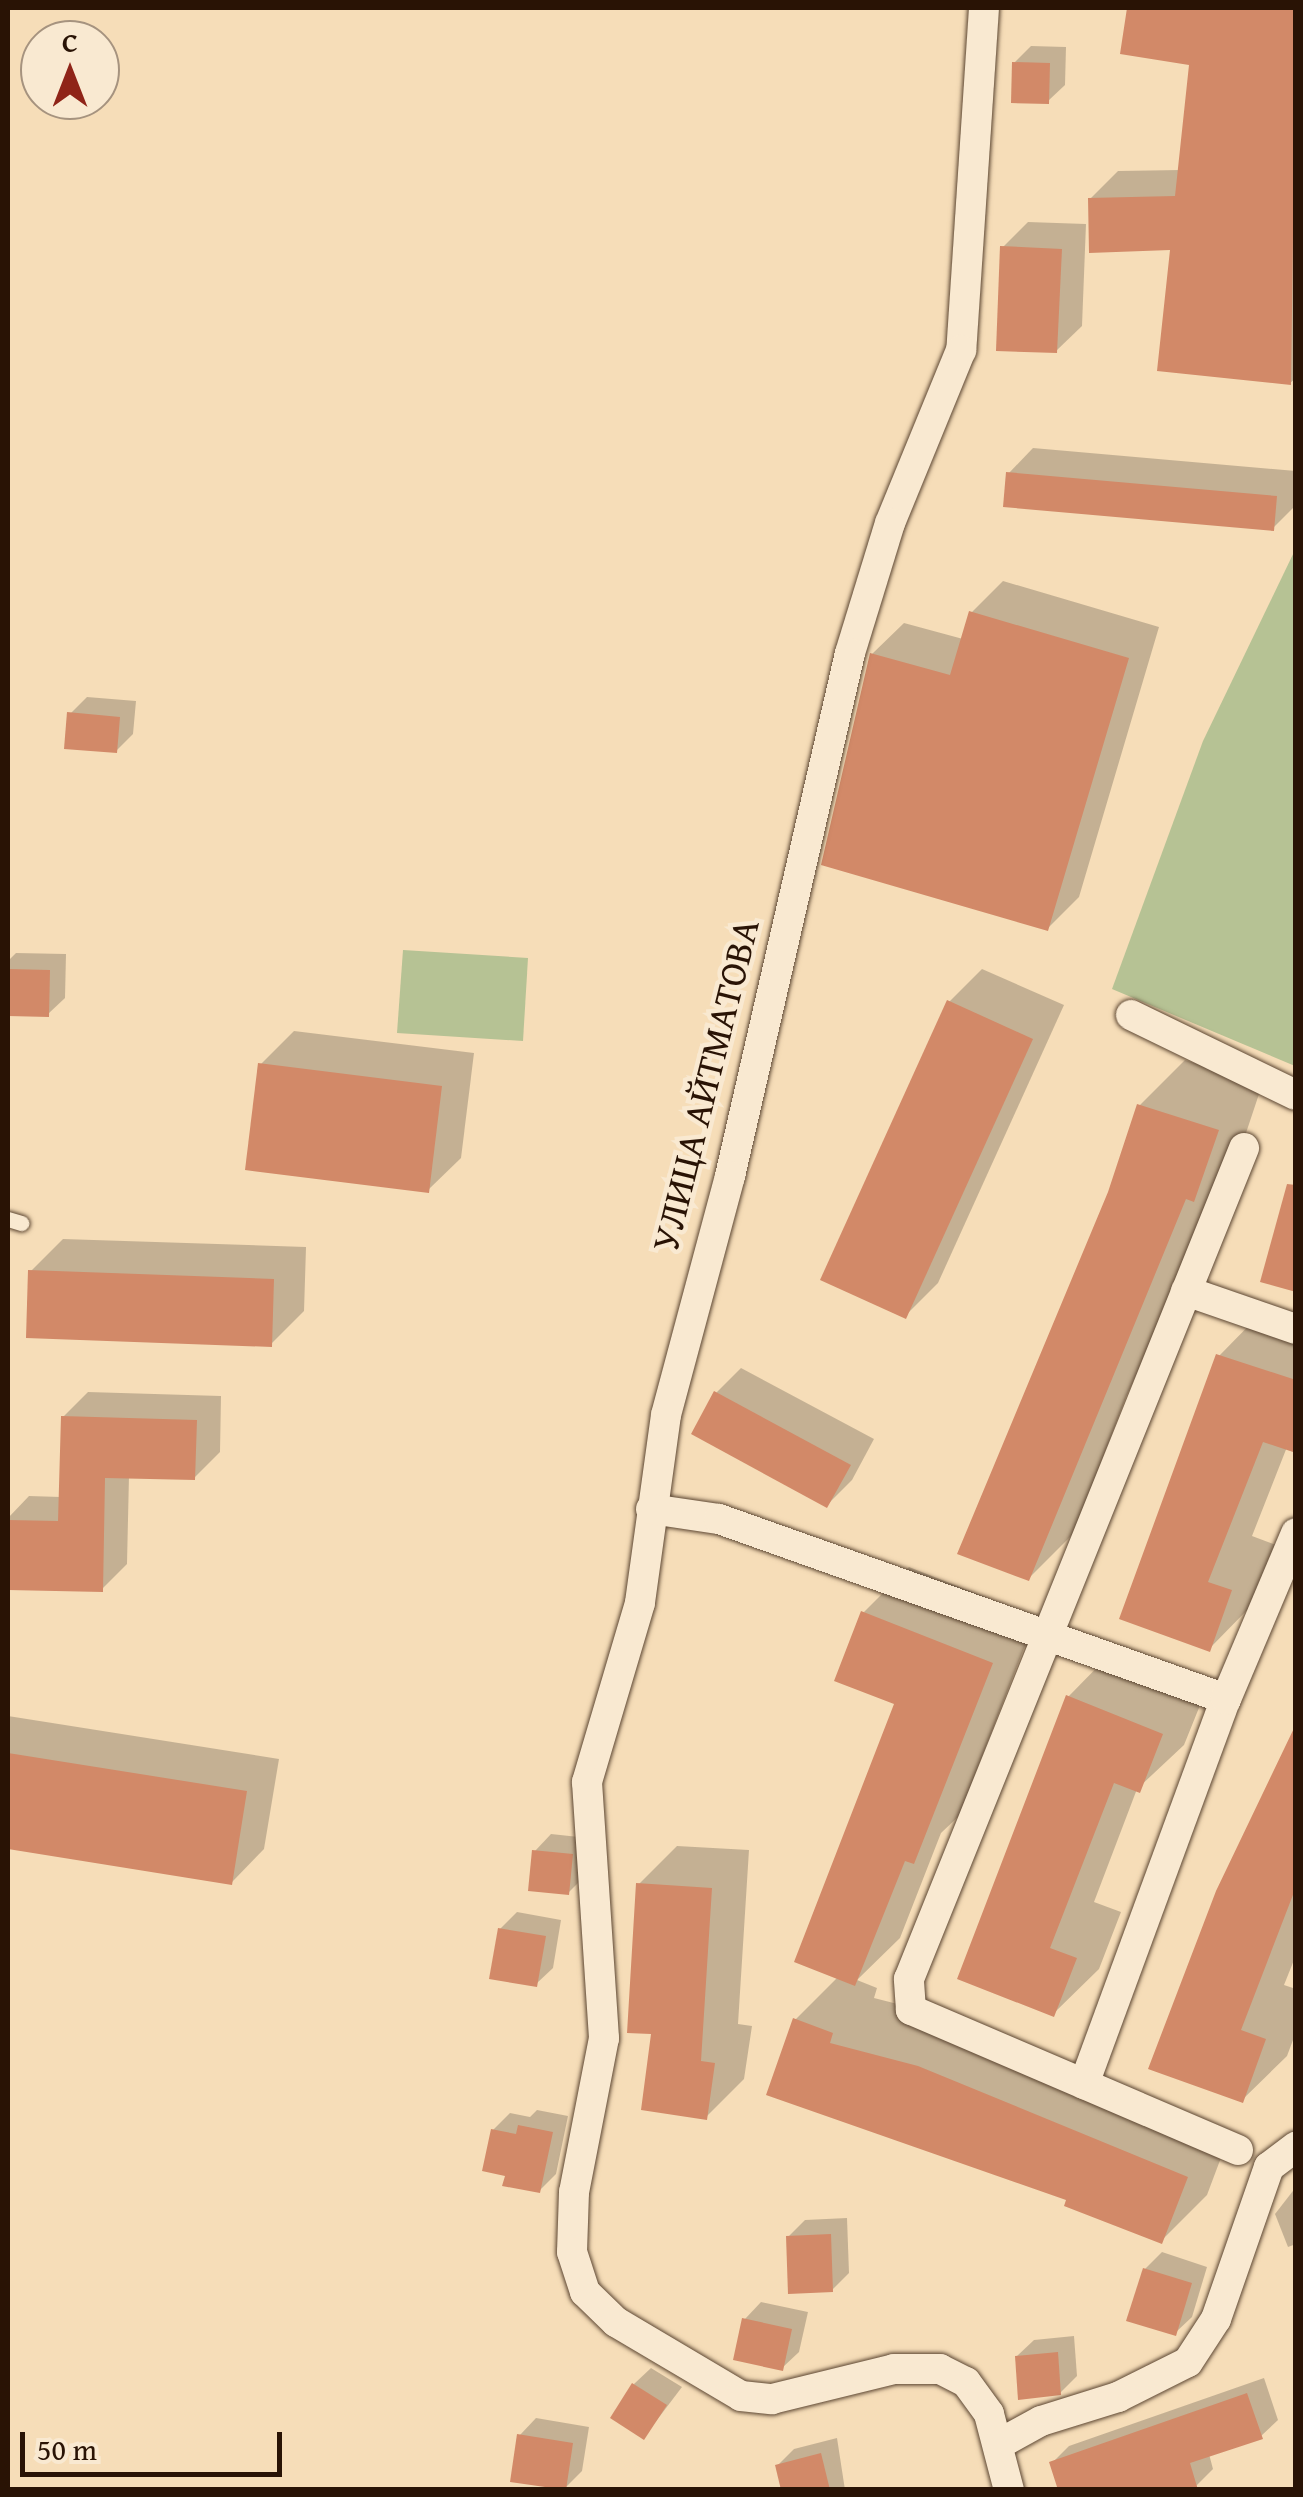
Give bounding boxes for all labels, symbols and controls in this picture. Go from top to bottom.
north arrow [20,20,120,120]
text: С [62,21,78,62]
street label: УЛИЦА АЙТМАТОВА [642,914,768,1256]
scale bar [25,2412,288,2474]
text: 50 m [37,2427,97,2471]

